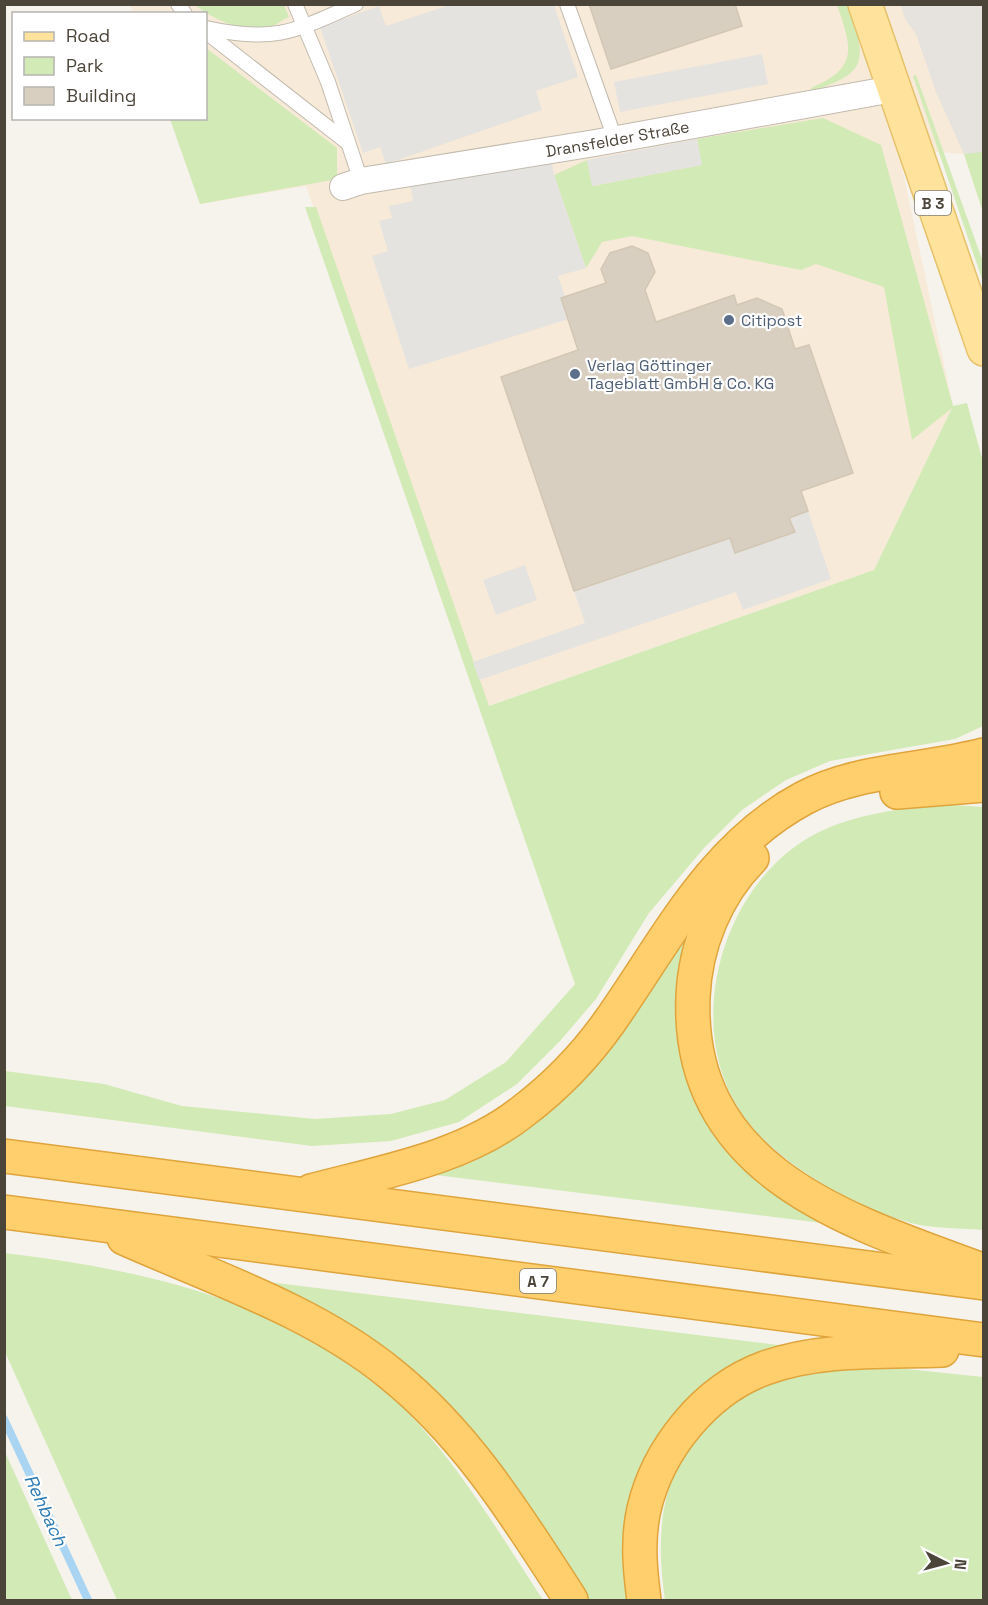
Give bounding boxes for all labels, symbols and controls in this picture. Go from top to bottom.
legend [12,12,207,120]
text: Road [66,24,110,47]
text: Park [66,54,104,77]
text: Building [66,84,136,107]
street label: Dransfelder Straße [544,116,691,161]
road number: B 3 [915,191,951,215]
place label: Citipost [741,310,802,331]
marker: Citipost [722,313,736,327]
place label: Verlag Göttinger Tageblatt GmbH & Co. KG [587,355,774,394]
marker: Verlag Göttinger Tageblatt GmbH & Co. KG [568,367,582,381]
road number: A 7 [520,1269,556,1293]
water label: Rehbach [19,1470,73,1550]
north arrow [916,1533,976,1593]
text: N [949,1558,971,1571]

